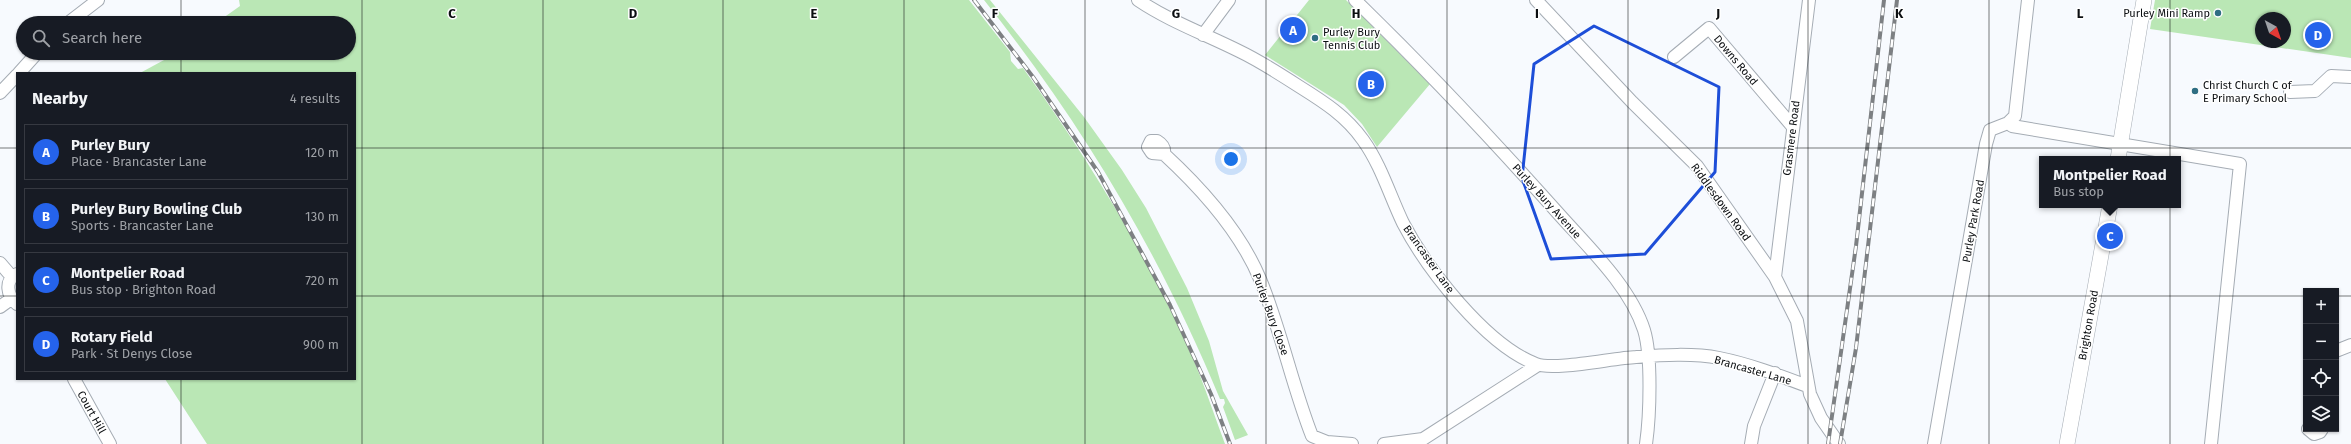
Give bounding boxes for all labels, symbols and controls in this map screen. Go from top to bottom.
text: C [448,6,456,21]
text: D [629,6,638,21]
text: E [811,6,818,21]
text: F [992,6,999,21]
text: G [1172,6,1180,21]
text: H [1352,6,1360,21]
text: I [1535,6,1539,21]
text: J [1715,6,1720,21]
text: K [1895,6,1904,21]
text: L [2077,6,2084,21]
place label: Purley Mini Ramp [2123,7,2210,20]
marker: Purley Mini Ramp [2213,8,2223,18]
north arrow [2255,12,2291,48]
pin: A [1280,15,1306,45]
search box [16,16,356,60]
pin: D [2305,20,2331,50]
place label: Purley Bury Tennis Club [1323,26,1381,52]
icon: search [30,27,52,49]
text: Search here [62,29,142,47]
marker: Purley Bury Tennis Club [1310,33,1320,43]
street label: Downs Road [1711,33,1760,88]
pin: B [1358,69,1384,99]
place label: Christ Church C of E Primary School [2203,79,2293,105]
marker: Christ Church C of E Primary School [2190,86,2200,96]
text: Nearby [32,88,87,109]
text: 4 results [290,91,340,106]
street label: Grasmere Road [1780,100,1803,176]
text: Purley Bury [71,136,150,154]
text: A [42,145,50,160]
text: 120 m [305,145,339,160]
your location [1221,149,1241,169]
text: Place · Brancaster Lane [71,154,207,169]
popup [2039,156,2181,208]
street label: Purley Bury Avenue [1510,161,1584,241]
street label: Riddlesdown Road [1688,161,1753,244]
text: Montpelier Road [2053,166,2167,184]
street label: Purley Park Road [1960,179,1987,264]
text: Bus stop [2053,184,2104,199]
text: Purley Bury Bowling Club [71,200,242,218]
text: B [42,209,50,224]
text: 130 m [305,209,339,224]
text: Sports · Brancaster Lane [71,218,214,233]
pin: C [2097,221,2123,251]
street label: Brancaster Lane [1400,223,1457,296]
text: Montpelier Road [71,264,185,282]
street label: Purley Bury Close [1250,271,1291,357]
text: C [42,273,50,288]
text: 720 m [305,273,339,288]
text: Bus stop · Brighton Road [71,282,216,297]
map controls [2303,288,2339,432]
button: + [2303,288,2339,324]
street label: Brighton Road [2076,289,2101,361]
button: − [2303,324,2339,360]
text: Rotary Field [71,328,153,346]
text: D [42,337,50,352]
text: 900 m [303,337,339,352]
text: Park · St Denys Close [71,346,192,361]
street label: Brancaster Lane [1713,353,1793,388]
button: locate [2303,360,2339,396]
street label: Court Hill [74,389,109,436]
button: layers [2303,396,2339,432]

